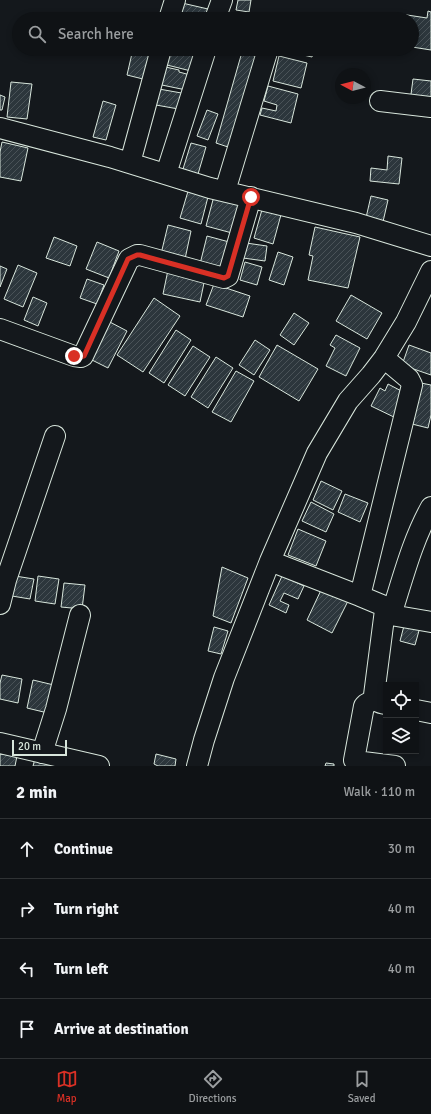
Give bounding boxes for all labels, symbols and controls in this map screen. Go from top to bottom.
search box [12,12,419,56]
icon: search [26,23,48,45]
text: Search here [58,25,134,43]
north arrow [335,68,371,104]
route start [242,188,260,206]
route end [65,347,83,365]
map controls [383,682,419,754]
button: locate [383,682,419,718]
button: layers [383,718,419,754]
scale bar [12,738,67,757]
text: 20 m [18,740,41,753]
text: 2 min [16,782,57,803]
text: Walk · 110 m [344,784,415,800]
icon: ahead [16,838,38,860]
text: Continue [54,840,113,858]
text: 30 m [388,841,415,857]
icon: right [16,898,38,920]
text: Turn right [54,900,119,918]
text: 40 m [388,901,415,917]
icon: left [16,958,38,980]
text: Turn left [54,960,108,978]
text: 40 m [388,961,415,977]
icon: arrive [16,1018,38,1040]
text: Arrive at destination [54,1020,189,1038]
tab: Map [56,1068,78,1105]
tab: Directions [189,1068,237,1105]
tab: Saved [348,1068,375,1105]

